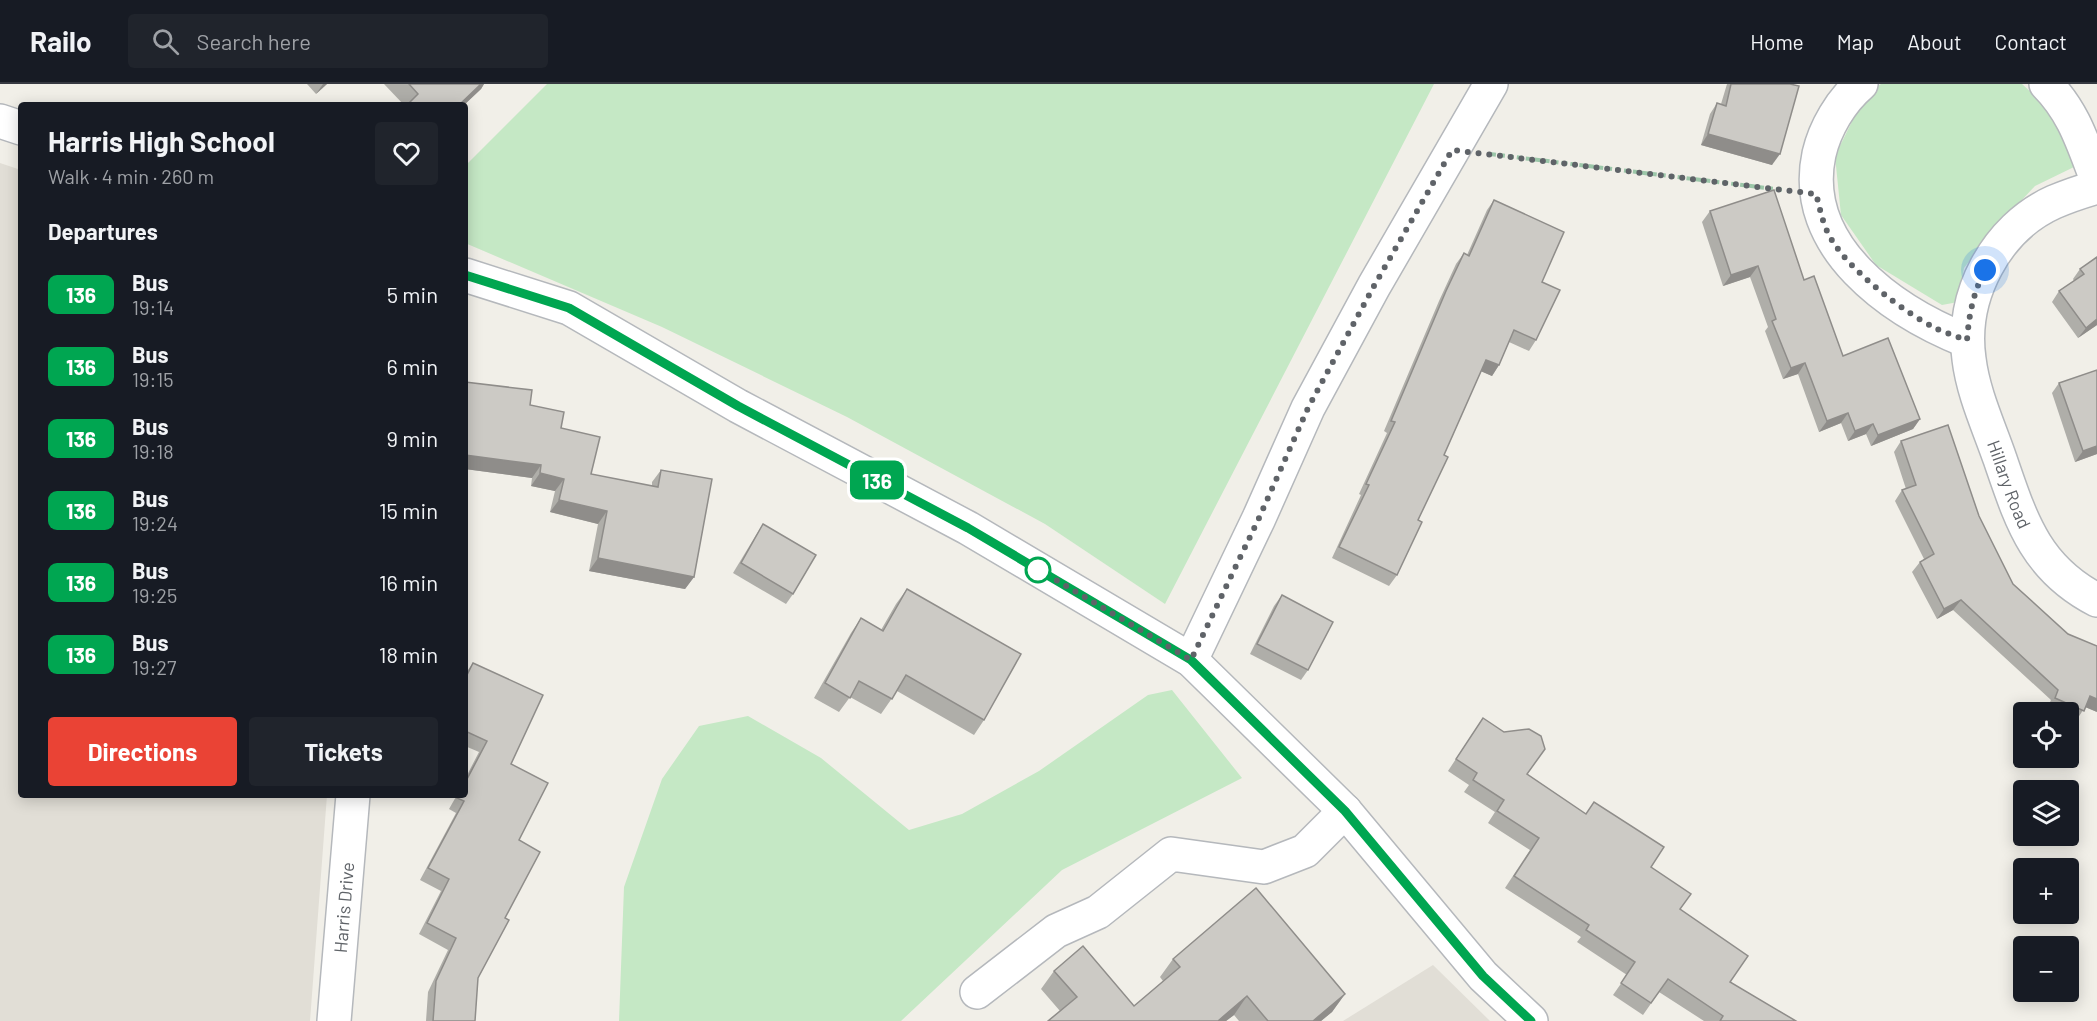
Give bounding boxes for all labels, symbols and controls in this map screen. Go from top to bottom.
search box [128,14,548,68]
text: Railo [30,24,92,58]
icon: search [149,25,182,58]
text: Search here [197,28,311,54]
text: Home [1750,29,1804,54]
text: Map [1837,29,1874,54]
text: About [1907,29,1962,54]
text: Contact [1995,29,2067,54]
button: heart [375,122,438,185]
text: Harris High School [48,124,275,158]
text: Walk · 4 min · 260 m [48,164,214,188]
text: Departures [48,218,158,244]
your location [1970,255,2000,285]
text: Bus [132,269,169,295]
text: 5 min [387,281,438,307]
text: 136 [66,282,96,307]
text: 19:14 [132,295,174,319]
text: Bus [132,341,169,367]
text: 6 min [387,353,438,379]
text: 136 [66,354,96,379]
text: 19:15 [132,367,173,391]
text: Bus [132,413,169,439]
text: 9 min [386,425,438,451]
text: 136 [66,426,96,451]
street label: Hillary Road [1983,437,2036,532]
text: 19:18 [132,439,174,463]
line badge: 136 [842,460,912,500]
text: 136 [862,468,892,493]
text: Bus [132,485,169,511]
text: 15 min [379,497,438,523]
text: 136 [66,498,96,523]
text: 19:24 [132,511,178,535]
text: Bus [132,557,169,583]
unlabelled marker [1025,557,1051,583]
text: 16 min [379,569,438,595]
text: 136 [66,570,96,595]
text: 19:25 [132,583,177,607]
text: Bus [132,629,169,655]
text: 18 min [379,641,438,667]
text: 136 [66,642,96,667]
text: 19:27 [132,655,176,679]
map controls [2013,702,2079,1002]
button: locate [2013,702,2079,768]
button: Directions [48,717,237,786]
button: Tickets [249,717,438,786]
button: layers [2013,780,2079,846]
button: + [2013,858,2079,924]
street label: Harris Drive [329,861,358,954]
button: − [2013,936,2079,1002]

